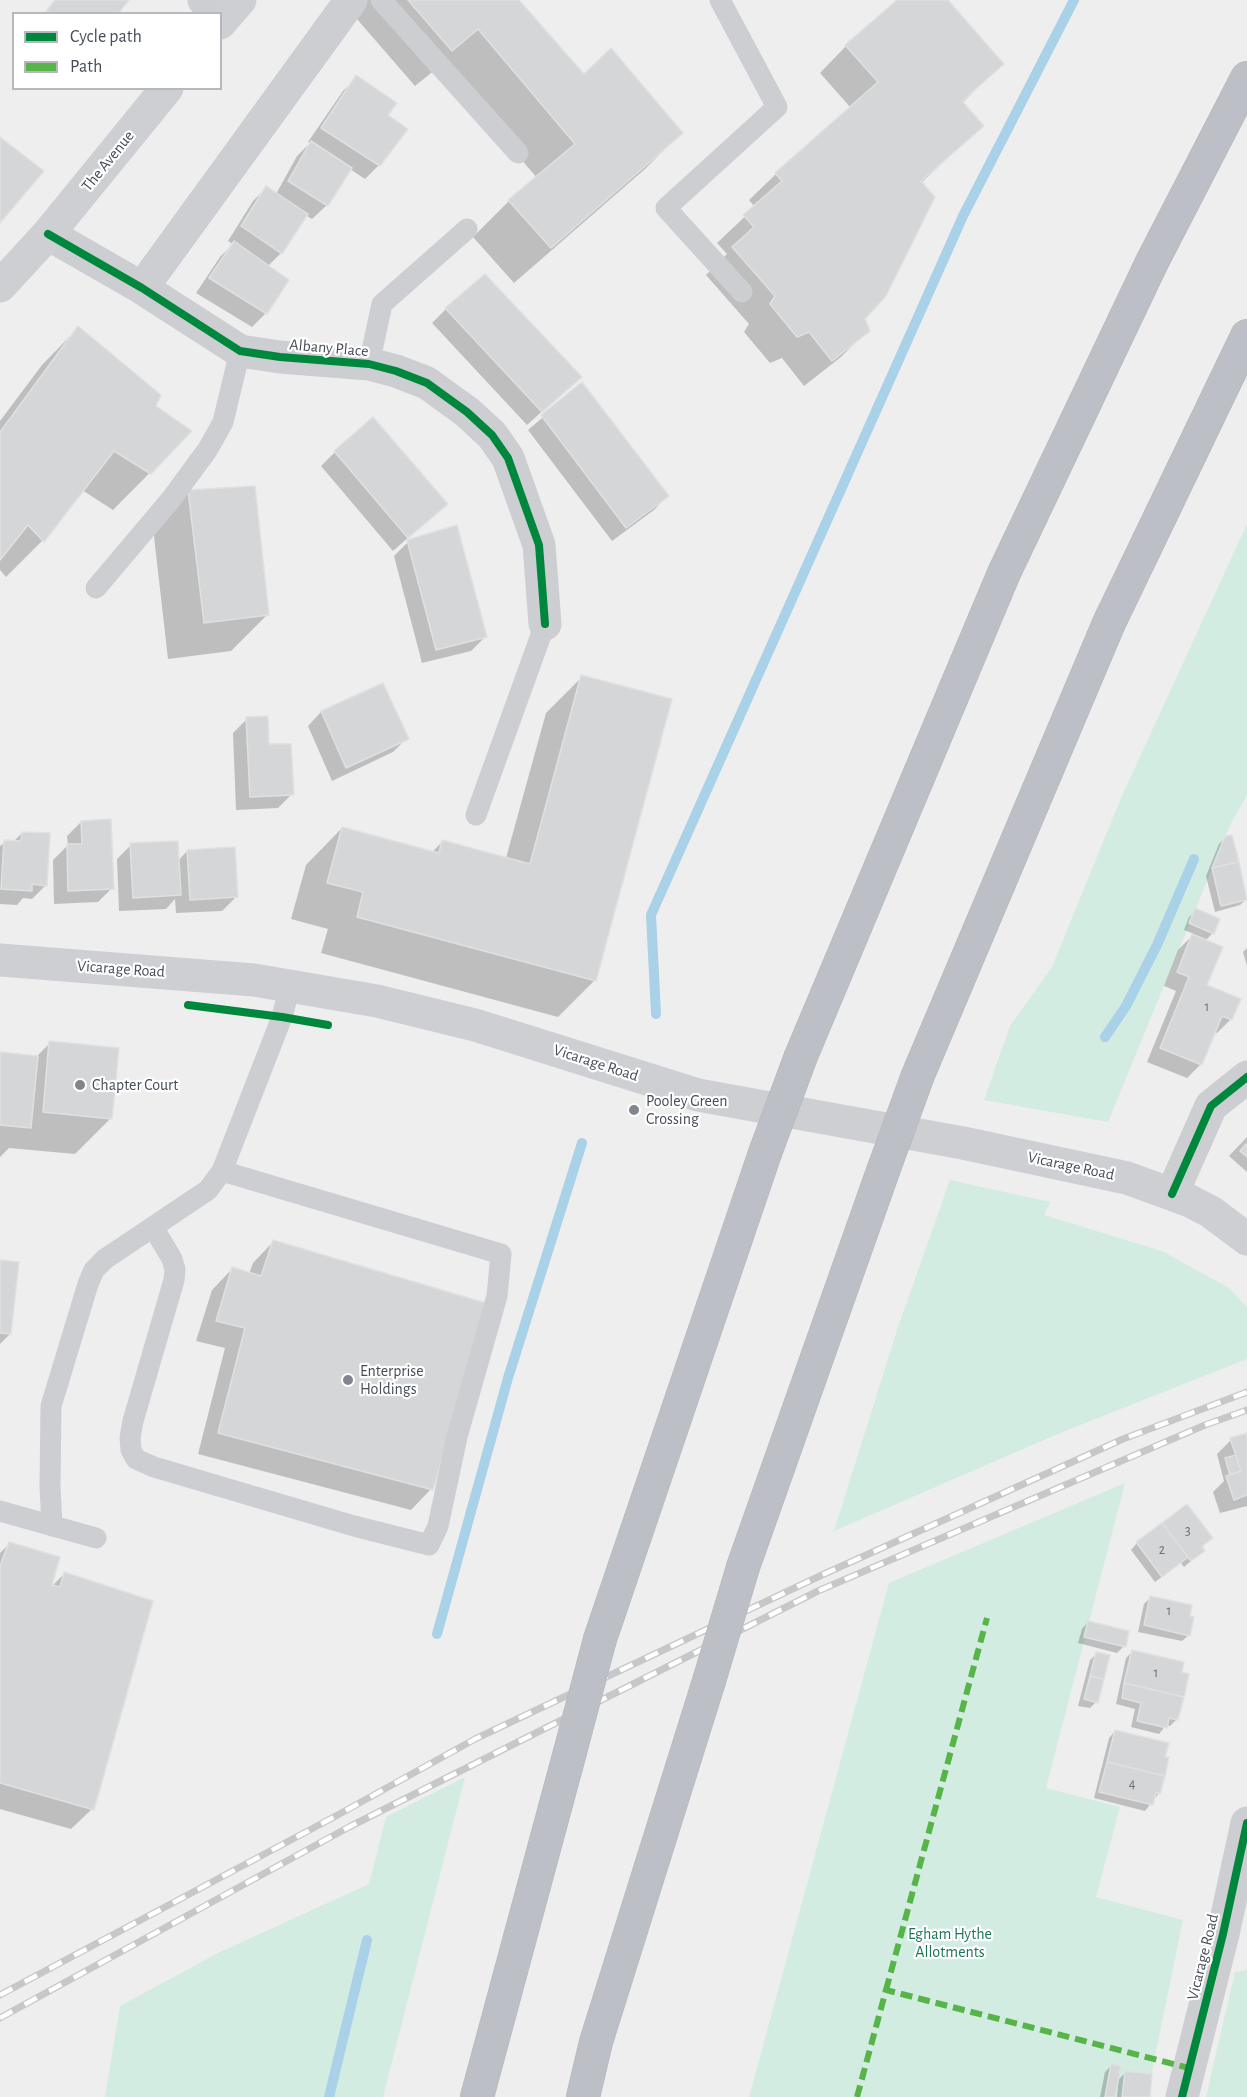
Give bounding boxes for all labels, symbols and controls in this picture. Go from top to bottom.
legend [12,12,222,90]
text: Cycle path [70,28,142,46]
text: Path [70,58,102,76]
street label: The Avenue [78,127,138,195]
street label: Albany Place [289,335,369,361]
street label: Vicarage Road [76,956,166,982]
house number: 1 [1205,999,1209,1015]
street label: Vicarage Road [551,1040,641,1086]
place label: Chapter Court [92,1075,178,1095]
marker: Chapter Court [73,1078,87,1092]
place label: Pooley Green Crossing [646,1091,728,1129]
marker: Pooley Green Crossing [627,1103,641,1117]
street label: Vicarage Road [1026,1147,1116,1185]
place label: Enterprise Holdings [360,1361,424,1399]
marker: Enterprise Holdings [341,1373,355,1387]
house number: 3 [1185,1523,1191,1539]
house number: 2 [1159,1542,1165,1558]
house number: 1 [1167,1603,1171,1619]
house number: 1 [1154,1665,1158,1681]
house number: 4 [1129,1776,1135,1792]
street label: Vicarage Road [1183,1912,1223,2002]
park label: Egham Hythe Allotments [908,1924,992,1962]

